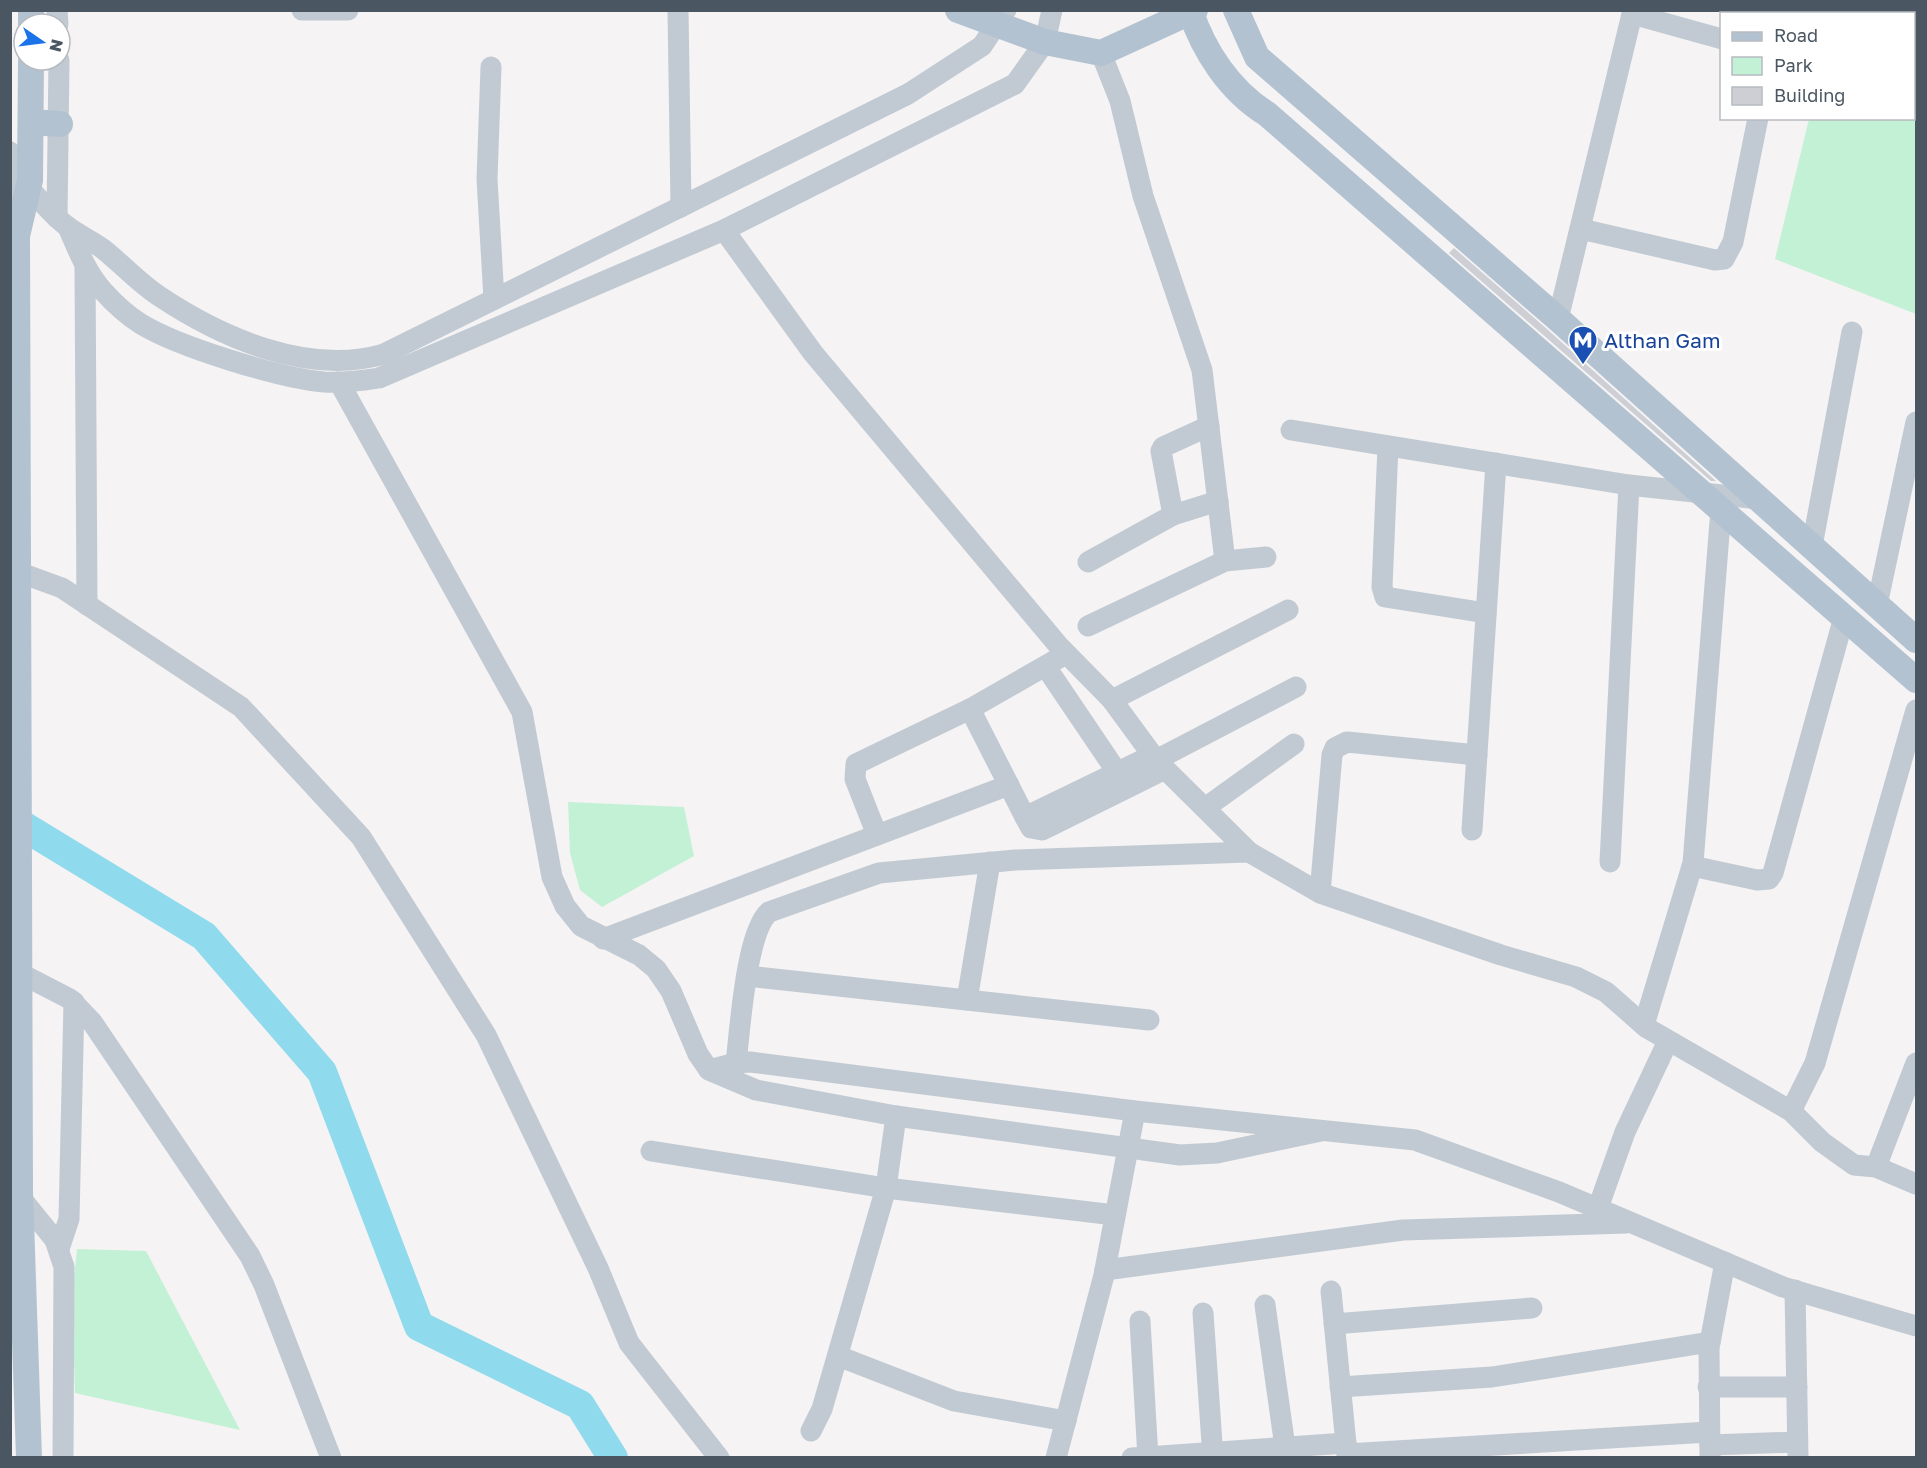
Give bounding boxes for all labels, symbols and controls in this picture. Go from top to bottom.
north arrow [12,12,72,72]
legend [1720,12,1915,120]
text: Road [1774,24,1818,46]
text: N [45,37,68,54]
text: Park [1774,54,1813,76]
text: Building [1774,84,1845,106]
metro station icon: Althan Gam [1567,324,1599,366]
place label: Althan Gam [1604,327,1721,353]

